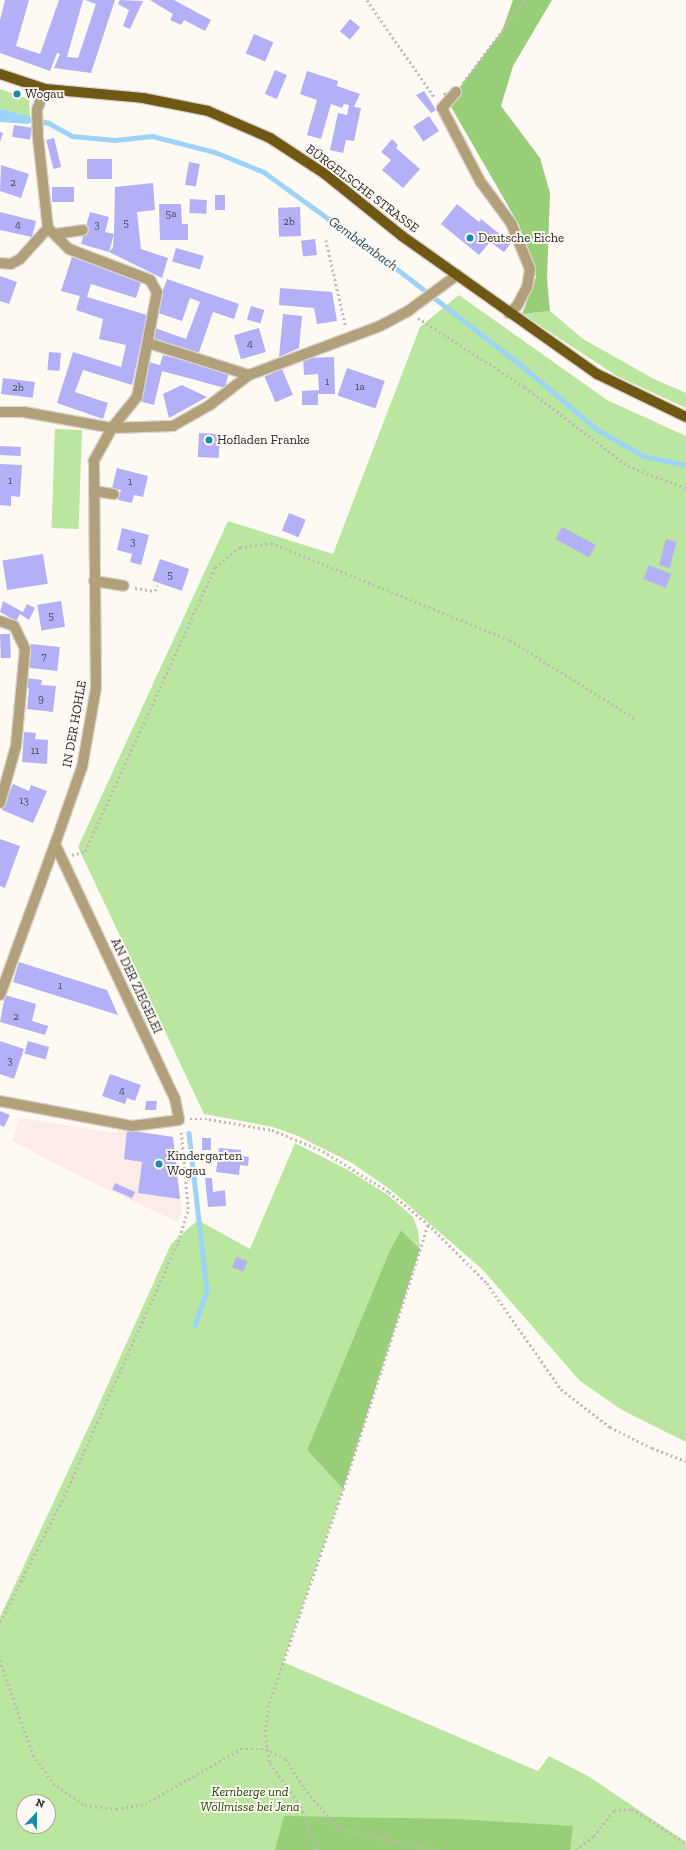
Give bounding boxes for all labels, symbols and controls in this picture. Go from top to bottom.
place label: Wogau [25,86,64,102]
marker: Wogau [12,89,22,99]
street label: BÜRGELSCHE STRASSE [302,141,422,237]
house number: 2 [10,176,16,190]
house number: 5a [166,207,176,221]
water label: Gembdenbach [325,213,401,275]
house number: 2b [283,215,295,229]
house number: 5 [123,216,129,230]
house number: 4 [15,218,21,232]
house number: 3 [94,218,100,232]
place label: Deutsche Eiche [478,230,564,246]
marker: Deutsche Eiche [465,233,475,243]
house number: 4 [247,337,253,351]
house number: 1 [325,375,329,389]
house number: 1a [355,380,365,394]
house number: 2b [12,381,24,395]
place label: Hofladen Franke [217,432,310,448]
marker: Hofladen Franke [204,435,214,445]
house number: 1 [8,474,12,488]
house number: 1 [128,475,132,489]
house number: 3 [130,535,136,549]
house number: 5 [167,568,173,582]
house number: 5 [48,609,54,623]
house number: 7 [41,650,47,664]
street label: IN DER HOHLE [60,679,90,769]
house number: 9 [38,692,44,706]
house number: 11 [31,744,39,758]
house number: 13 [19,794,29,808]
street label: AN DER ZIEGELEI [107,936,165,1036]
house number: 1 [58,979,62,993]
house number: 2 [13,1010,19,1024]
house number: 3 [7,1054,13,1068]
house number: 4 [119,1084,125,1098]
place label: Kindergarten Wogau [167,1149,242,1180]
marker: Kindergarten Wogau [154,1159,164,1169]
park label: Kernberge und Wöllmisse bei Jena [200,1785,300,1816]
north arrow [16,1794,56,1834]
text: N [34,1796,47,1811]

